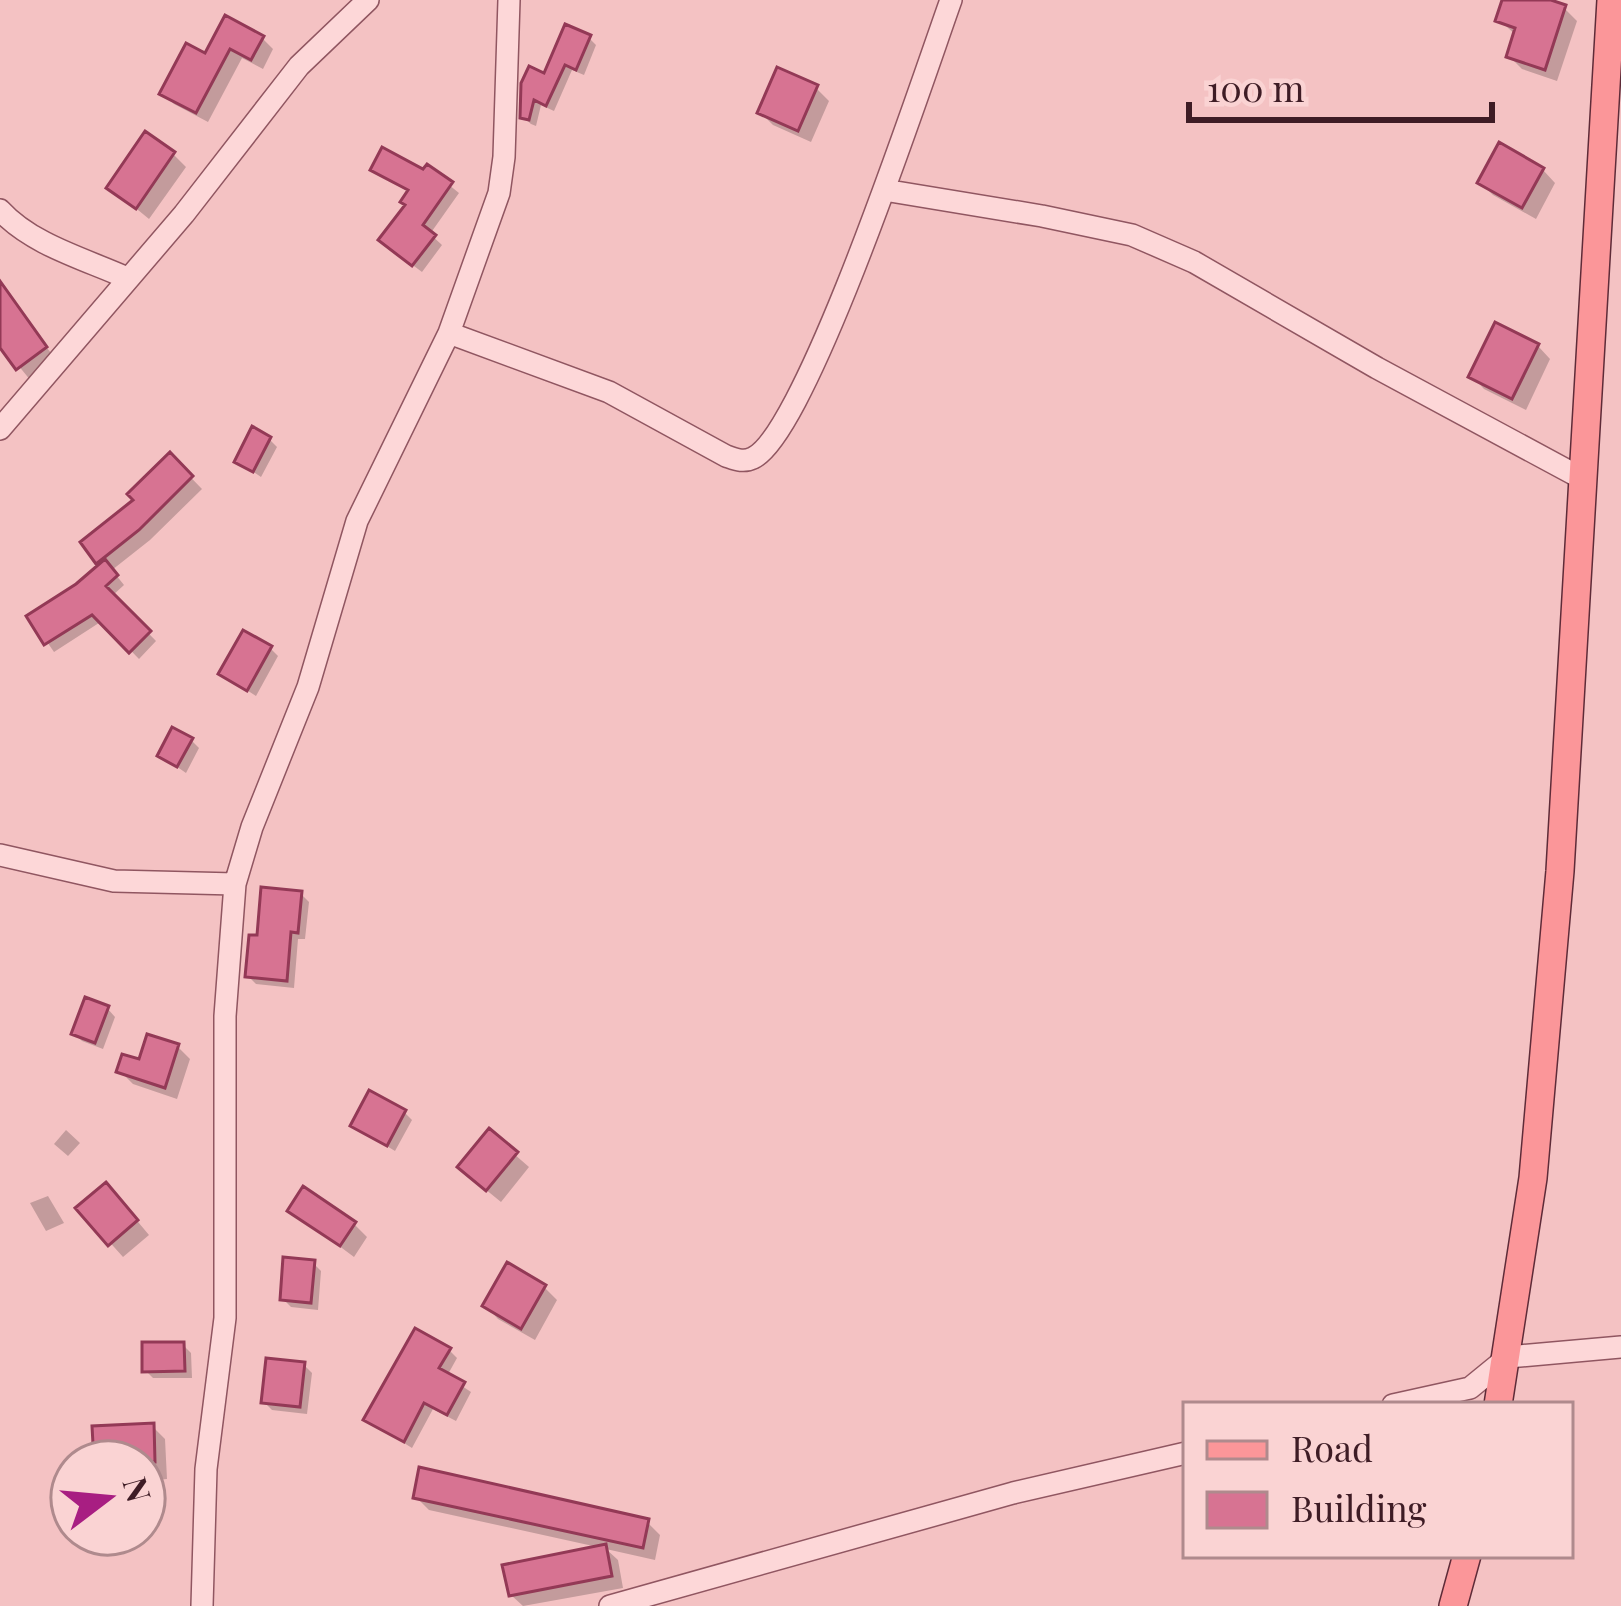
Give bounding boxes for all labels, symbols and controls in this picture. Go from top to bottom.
scale bar [1189,48,1492,122]
text: 100 m [1207,63,1304,111]
legend [1183,1402,1573,1558]
text: Road [1291,1423,1373,1471]
north arrow [48,1438,168,1558]
text: N [114,1472,163,1507]
text: Building [1291,1483,1426,1531]

